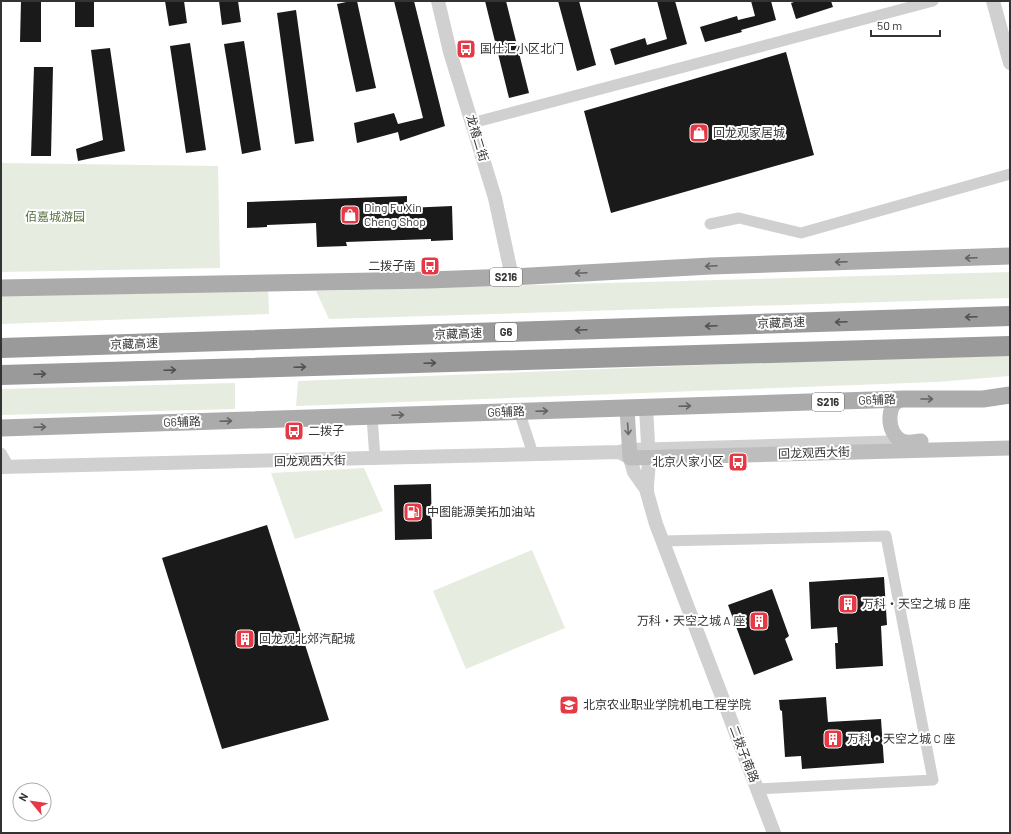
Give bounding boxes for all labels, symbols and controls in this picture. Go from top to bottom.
scale bar [871,12,940,38]
text: 50 m [877,18,902,32]
bus stop icon: 国仕汇小区北门 [455,38,477,60]
place label: 国仕汇小区北门 [480,41,564,55]
street label: 龙禧二街 [464,113,492,163]
shop icon: 回龙观家居城 [688,122,710,144]
place label: 回龙观家居城 [713,125,785,139]
place label: Ding Fu Xin Cheng Shop [364,200,426,228]
shop icon: Ding Fu Xin Cheng Shop [339,204,361,226]
park label: 佰嘉城游园 [25,209,85,223]
one-way arrow [965,254,978,261]
bus stop icon: 二拨子南 [419,255,441,277]
place label: 二拨子南 [368,258,416,272]
one-way arrow [835,258,848,265]
one-way arrow [705,262,718,269]
road number: S216 [490,268,522,286]
one-way arrow [575,269,588,276]
street label: 京藏高速 [757,314,805,330]
one-way arrow [965,314,978,321]
one-way arrow [835,318,848,325]
one-way arrow [705,322,718,329]
road number: G6 [495,323,517,341]
street label: 京藏高速 [434,325,482,341]
one-way arrow [575,326,588,334]
street label: 京藏高速 [110,335,158,351]
one-way arrow [423,359,436,367]
one-way arrow [293,363,306,370]
one-way arrow [163,367,176,374]
one-way arrow [33,370,46,378]
street label: G6辅路 [858,391,896,407]
road number: S216 [812,393,844,411]
one-way arrow [920,395,933,403]
one-way arrow [678,402,691,410]
street label: G6辅路 [487,403,525,419]
one-way arrow [535,407,548,415]
one-way arrow [391,412,404,419]
street label: G6辅路 [163,413,201,429]
one-way arrow [219,417,232,424]
bus stop icon: 二拨子 [283,420,305,442]
one-way arrow [625,422,632,435]
one-way arrow [33,423,46,430]
place label: 二拨子 [308,423,344,437]
street label: 回龙观西大街 [778,444,850,460]
bus stop icon: 北京人家小区 [727,451,749,473]
street label: 回龙观西大街 [274,452,346,468]
place label: 北京人家小区 [652,454,724,468]
fuel station icon: 中图能源美拓加油站 [402,501,424,523]
place label: 中图能源美拓加油站 [427,504,535,518]
building icon: 万科・天空之城 B 座 [837,593,859,615]
place label: 万科・天空之城 B 座 [862,596,970,610]
building icon: 万科・天空之城 A 座 [748,610,770,632]
place label: 万科・天空之城 A 座 [637,613,745,627]
building icon: 回龙观北郊汽配城 [234,628,256,650]
place label: 回龙观北郊汽配城 [259,631,355,645]
school or university icon: 北京农业职业学院机电工程学院 [558,694,580,716]
place label: 北京农业职业学院机电工程学院 [583,697,751,711]
street label: 二拨子南路 [728,723,762,784]
building icon: 万科・天空之城 C 座 [822,728,844,750]
place label: 万科・天空之城 C 座 [847,731,955,745]
north arrow [12,782,52,822]
text: N [15,791,30,803]

